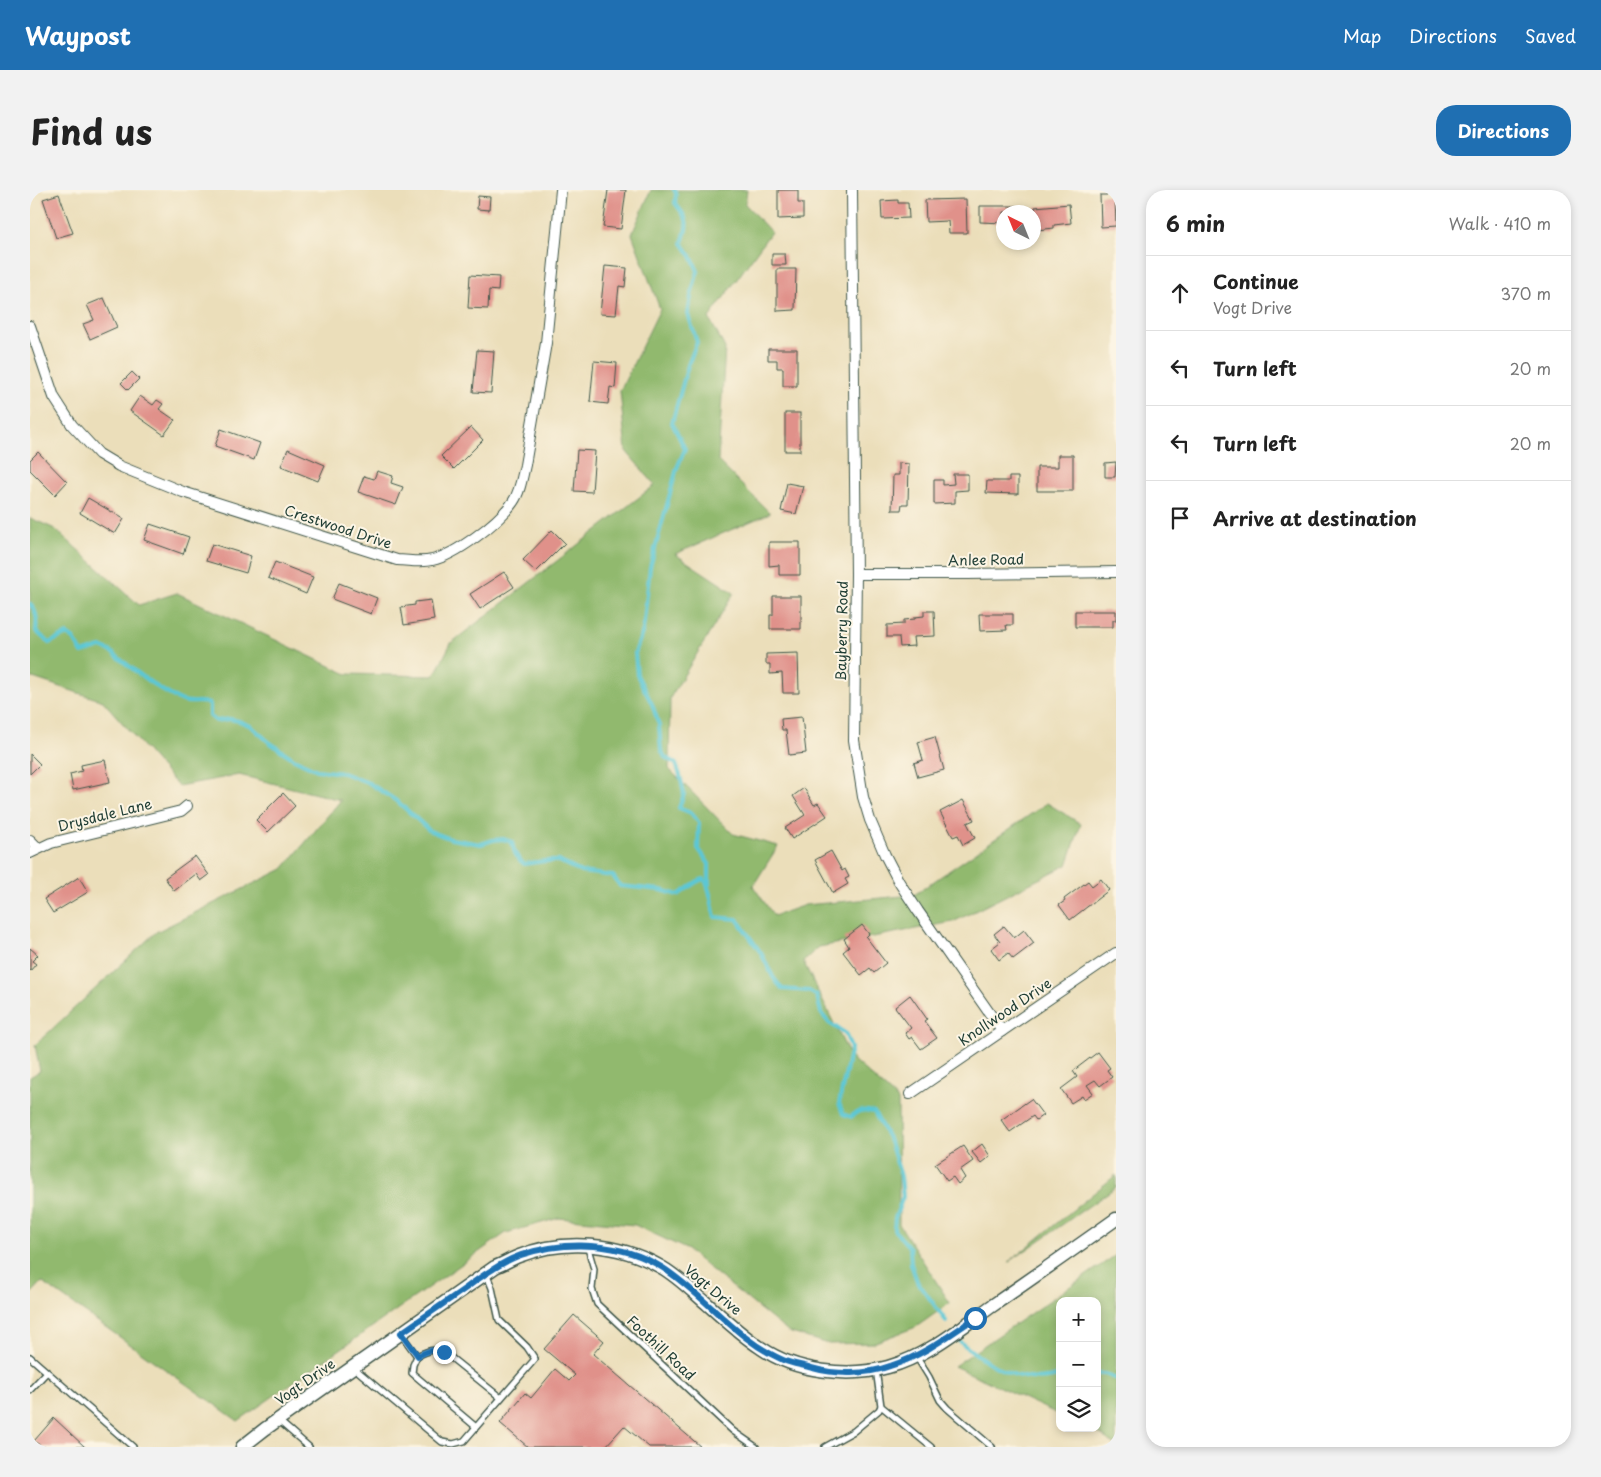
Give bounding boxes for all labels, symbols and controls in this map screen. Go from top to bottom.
text: Waypost [25,17,131,53]
text: Map [1343,22,1381,49]
text: Directions [1409,22,1497,49]
text: Saved [1525,22,1576,49]
text: Find us [30,104,152,157]
button: Directions [1436,105,1571,156]
north arrow [996,205,1041,250]
text: 6 min [1166,207,1225,239]
text: Walk · 410 m [1449,211,1551,235]
text: Continue [1213,267,1299,295]
icon: ahead [1166,279,1194,307]
text: 370 m [1501,281,1551,305]
text: Vogt Drive [1213,295,1292,319]
icon: left [1166,354,1194,382]
text: Turn left [1213,354,1297,382]
text: 20 m [1510,356,1551,380]
icon: left [1166,429,1194,457]
text: Turn left [1213,429,1297,457]
text: 20 m [1510,431,1551,455]
street label: Crestwood Drive [282,499,395,554]
icon: arrive [1166,504,1194,532]
text: Arrive at destination [1213,504,1417,532]
street label: Anlee Road [948,548,1024,571]
street label: Bayberry Road [830,581,853,681]
street label: Drysdale Lane [56,793,154,836]
street label: Knollwood Drive [954,973,1055,1051]
street label: Vogt Drive [680,1259,747,1320]
map controls [1056,1297,1101,1432]
button: + [1056,1297,1101,1342]
route start [964,1307,987,1330]
street label: Foothill Road [622,1310,700,1385]
route end [433,1341,456,1364]
button: − [1056,1342,1101,1387]
street label: Vogt Drive [270,1353,339,1410]
button: layers [1056,1387,1101,1432]

